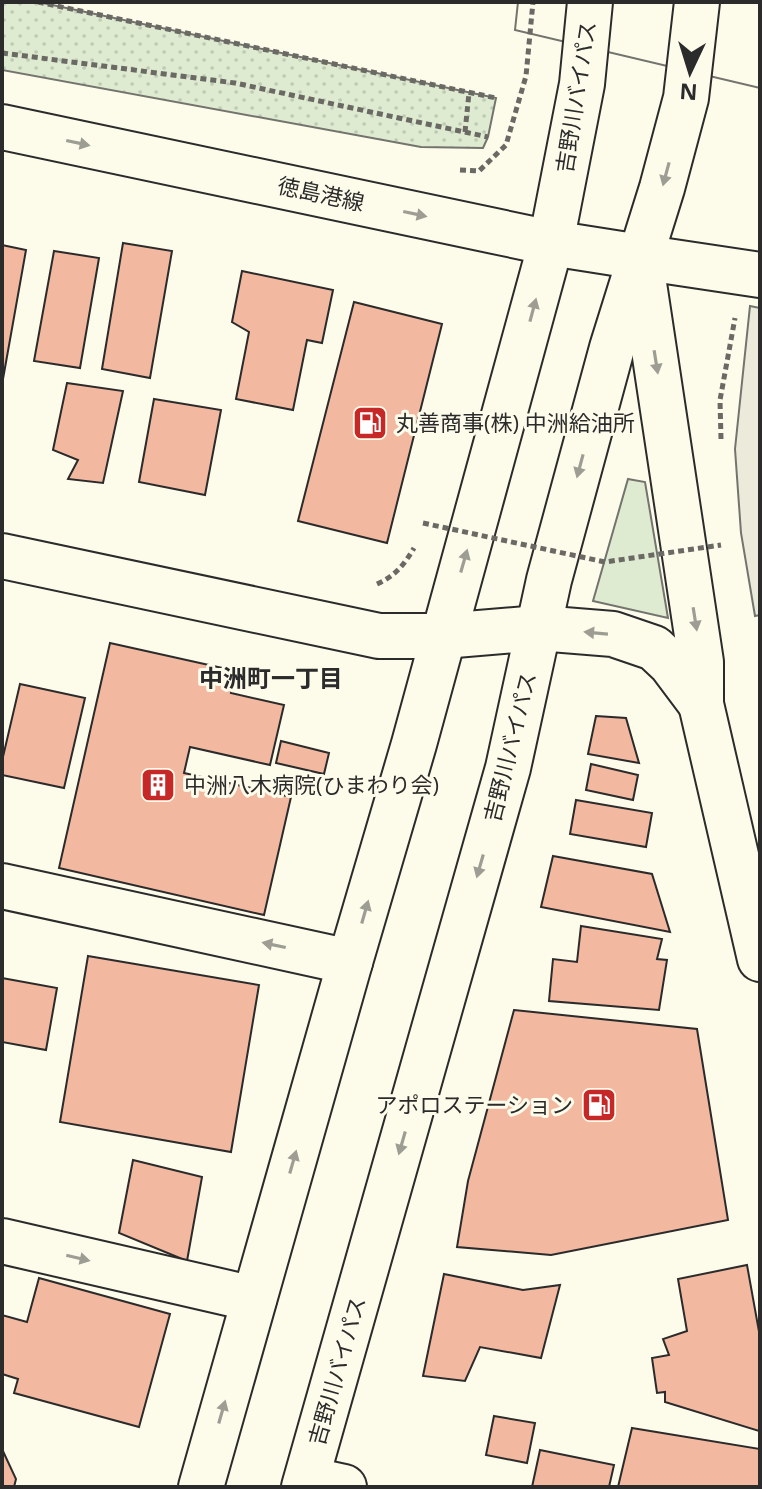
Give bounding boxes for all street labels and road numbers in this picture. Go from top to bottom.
street label: 吉野川バイパス [548,19,602,175]
street label: 徳島港線 [275,169,367,217]
street label: 吉野川バイパス [476,669,542,825]
street label: 吉野川バイパス [300,1293,372,1449]

